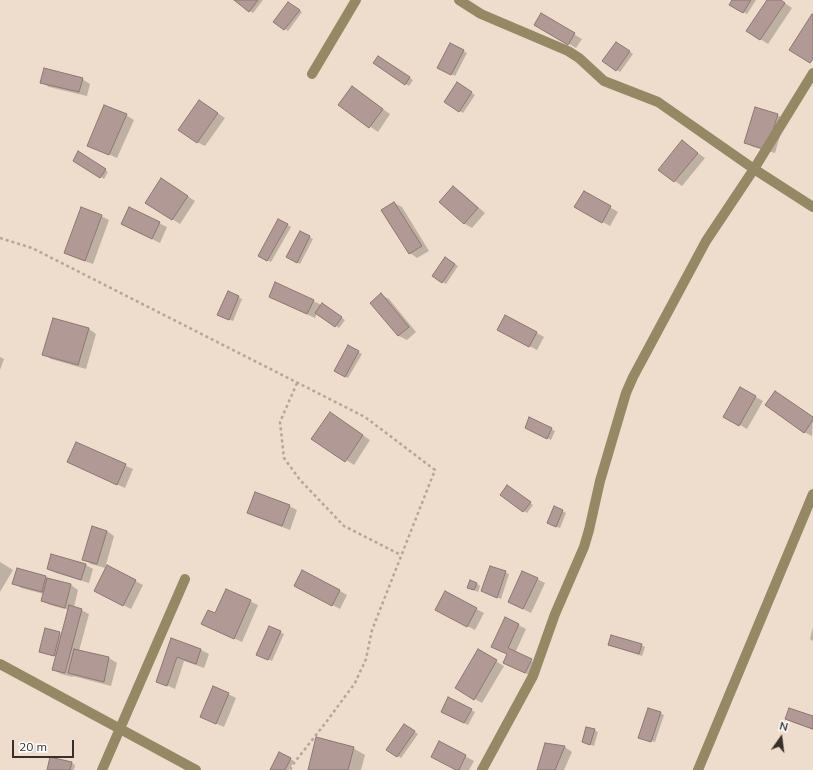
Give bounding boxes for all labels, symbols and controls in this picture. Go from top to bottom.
north arrow [761,718,801,758]
text: N [778,719,790,734]
scale bar [14,732,76,758]
text: 20 m [19,739,47,754]

